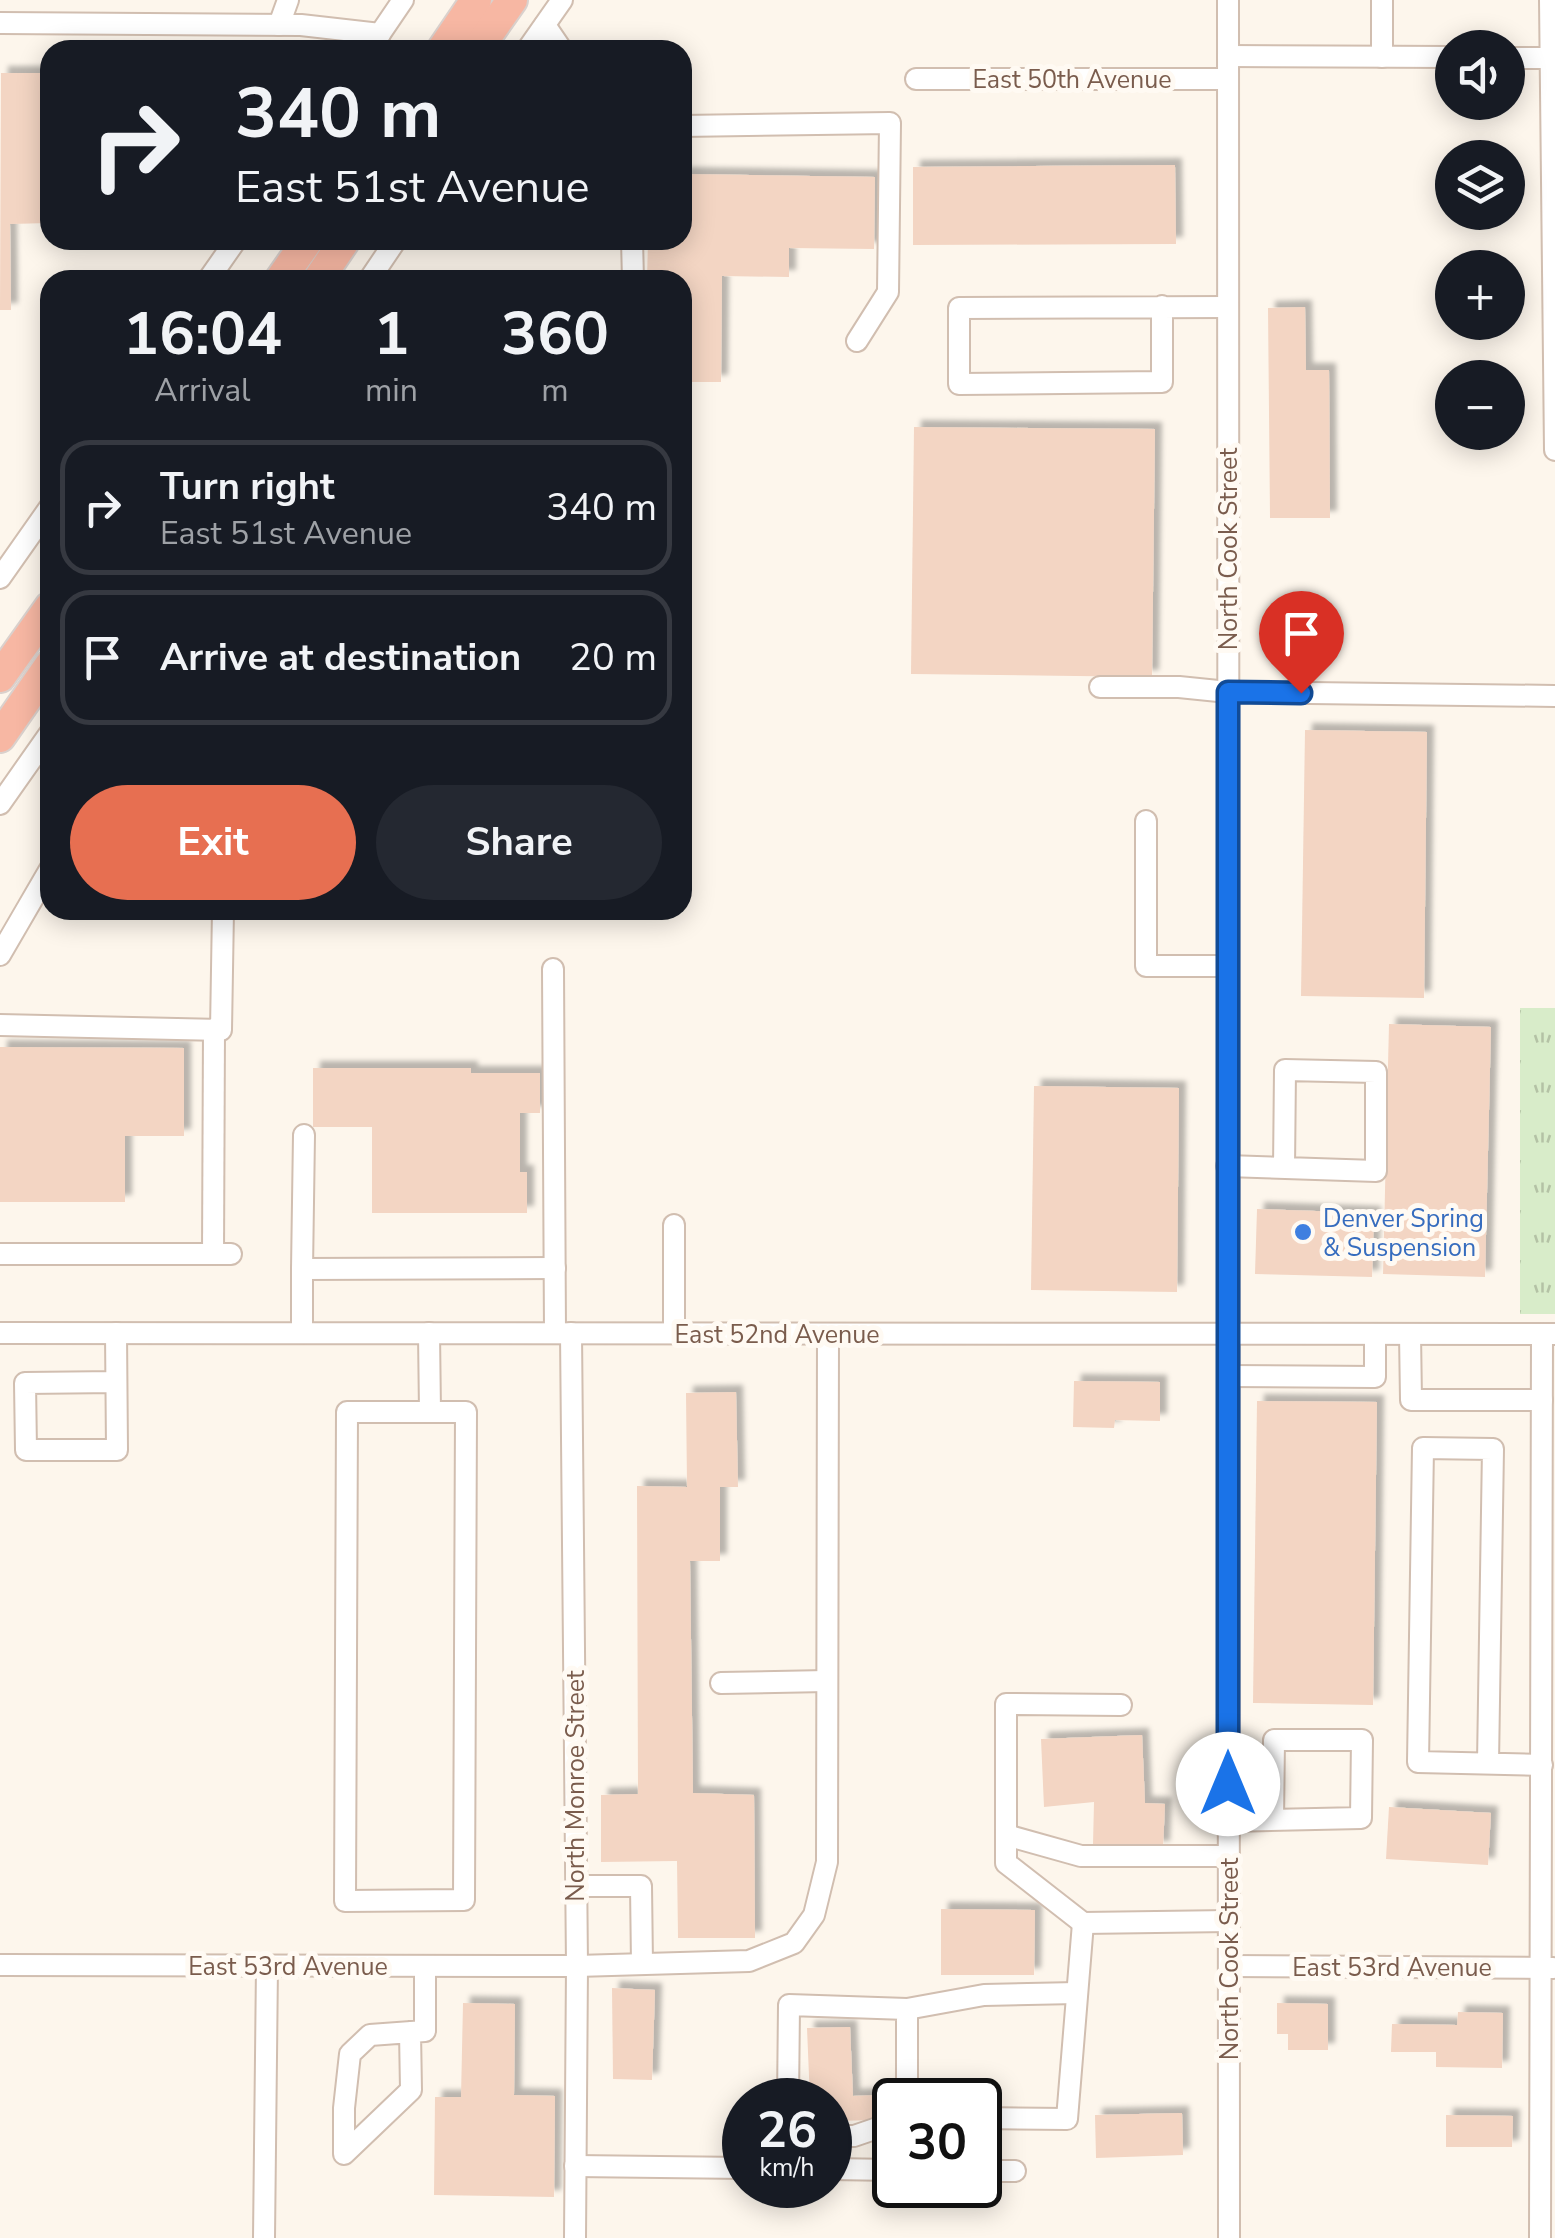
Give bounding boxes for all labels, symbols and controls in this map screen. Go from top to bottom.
map controls [1435,30,1525,450]
button: sound [1435,30,1525,120]
street label: East 50th Avenue [972,63,1172,97]
text: 340 m [235,66,441,162]
icon: right [70,80,200,210]
button: layers [1435,140,1525,230]
text: East 51st Avenue [235,157,589,218]
button: + [1435,250,1525,340]
text: 16:04 [123,293,282,375]
text: 1 [373,293,409,375]
text: 360 [501,293,609,375]
button: − [1435,360,1525,450]
text: Arrival [154,369,251,412]
text: min [365,369,418,412]
text: m [541,369,569,412]
street label: North Cook Street [1212,448,1246,650]
text: Turn right [160,461,335,512]
icon: right [75,480,130,535]
text: 340 m [546,482,657,533]
text: East 51st Avenue [160,512,412,555]
pin [1259,591,1344,694]
icon: arrive [1274,606,1329,661]
icon: arrive [75,630,130,685]
text: Arrive at destination [160,632,521,683]
text: 20 m [569,632,657,683]
button: Exit [70,785,356,900]
button: Share [376,785,662,900]
place label: Denver Spring & Suspension [1323,1202,1484,1265]
marker: Denver Spring & Suspension [1292,1221,1314,1243]
street label: East 52nd Avenue [675,1318,880,1352]
street label: North Monroe Street [559,1670,593,1902]
position arrow [1176,1732,1280,1836]
street label: North Cook Street [1213,1858,1247,2060]
street label: East 53rd Avenue [188,1950,388,1984]
street label: East 53rd Avenue [1292,1951,1492,1985]
speed limit sign: 30 [872,2078,1002,2208]
text: 26 [757,2096,817,2165]
text: km/h [759,2151,815,2185]

